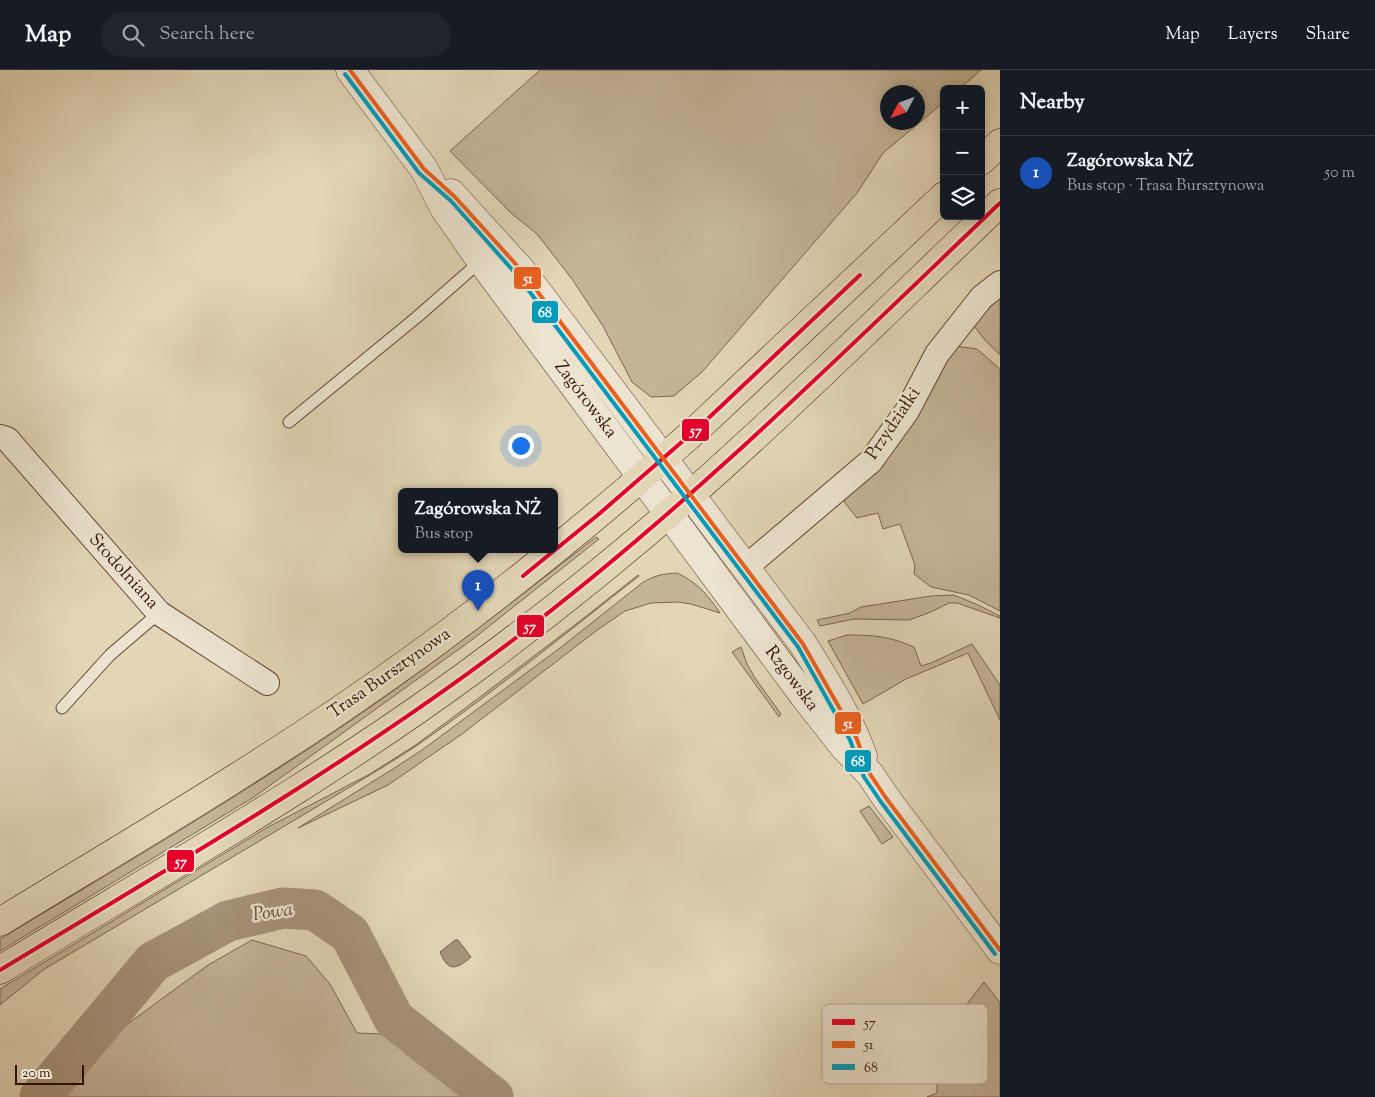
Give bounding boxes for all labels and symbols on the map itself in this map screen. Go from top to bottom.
north arrow [880,85,925,130]
line badge: 51 [513,266,542,290]
text: 51 [522,270,533,290]
line badge: 68 [531,300,559,324]
text: 68 [538,304,552,324]
street label: Zagórowska [547,356,623,444]
street label: Przydziałki [860,382,928,466]
line badge: 57 [681,418,710,442]
text: 57 [689,422,703,442]
your location [508,433,534,459]
street label: Stodolniana [82,528,164,616]
pin: 1 [462,570,494,611]
line badge: 57 [516,614,545,638]
text: 57 [523,618,537,638]
street label: Trasa Bursztynowa [323,622,457,726]
street label: Rzgowska [758,641,824,717]
line badge: 51 [834,711,862,735]
text: 51 [842,715,853,735]
line badge: 68 [844,749,872,773]
text: 68 [851,753,865,773]
line badge: 57 [166,849,195,873]
text: 57 [174,853,188,873]
water label: Powa [251,897,295,929]
legend [822,1004,988,1084]
text: 57 [863,1014,876,1034]
text: 51 [863,1036,874,1056]
text: 68 [864,1059,878,1079]
scale bar [15,1062,84,1085]

